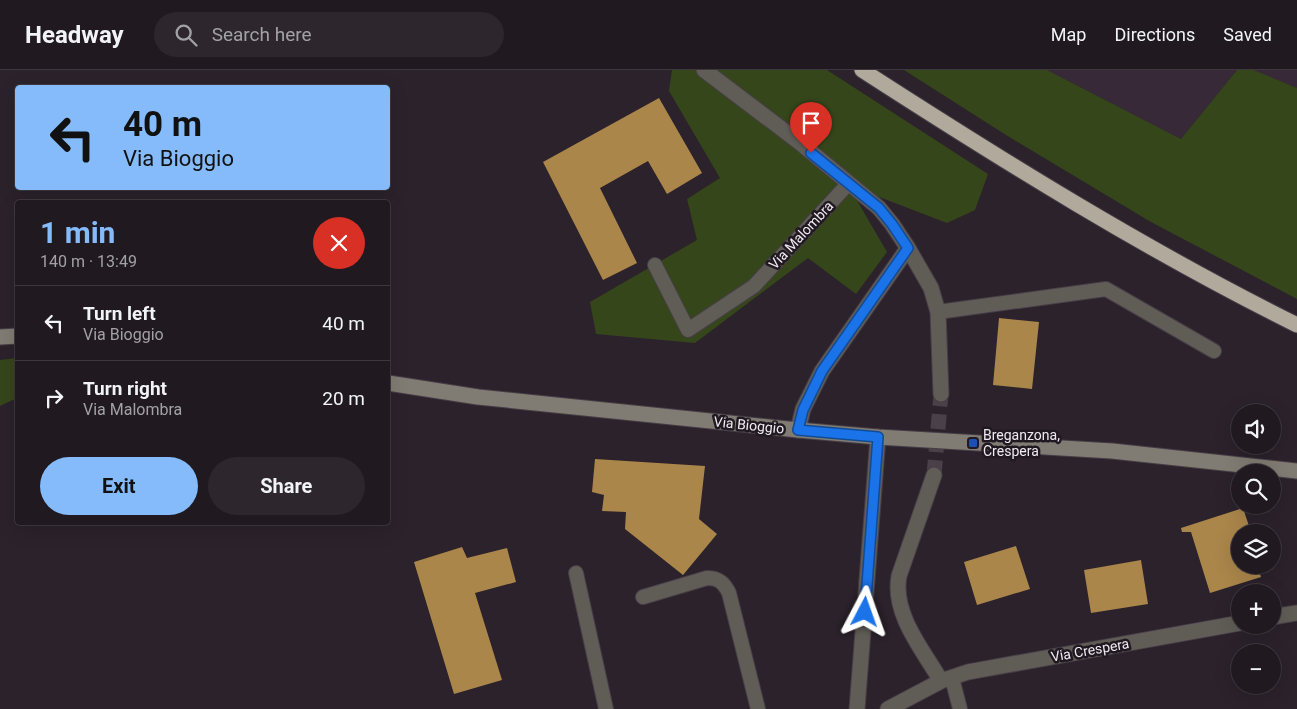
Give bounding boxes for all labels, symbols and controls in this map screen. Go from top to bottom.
search box [154,12,504,57]
text: Headway [25,21,124,49]
icon: search [172,21,200,49]
text: Search here [212,23,312,46]
text: Map [1051,24,1086,45]
text: Directions [1114,24,1195,45]
text: Saved [1223,24,1272,45]
pin [790,102,832,153]
text: 40 m [123,104,202,145]
icon: left [40,105,105,170]
icon: arrive [797,109,825,137]
text: Via Bioggio [123,146,234,171]
street label: Via Malombra [766,198,836,272]
text: 1 min [40,215,115,250]
button: close [313,217,365,269]
text: 140 m · 13:49 [40,252,137,271]
text: Turn left [83,302,156,325]
icon: left [40,309,68,337]
text: 40 m [322,312,365,335]
text: Via Bioggio [83,325,164,344]
text: Turn right [83,377,167,400]
icon: right [40,384,68,412]
text: 20 m [322,387,365,410]
text: Via Malombra [83,400,182,419]
map controls [1231,404,1281,694]
button: sound [1231,404,1281,454]
street label: Via Bioggio [713,413,785,437]
place label: Breganzona, Crespera [983,427,1060,459]
marker: Breganzona, Crespera [967,437,979,449]
button: Exit [40,457,198,515]
button: Share [208,457,365,515]
button: search [1231,464,1281,514]
button: layers [1231,524,1281,574]
button: + [1231,584,1281,634]
position arrow [838,585,890,637]
street label: Via Crespera [1050,635,1130,665]
button: − [1231,644,1281,694]

